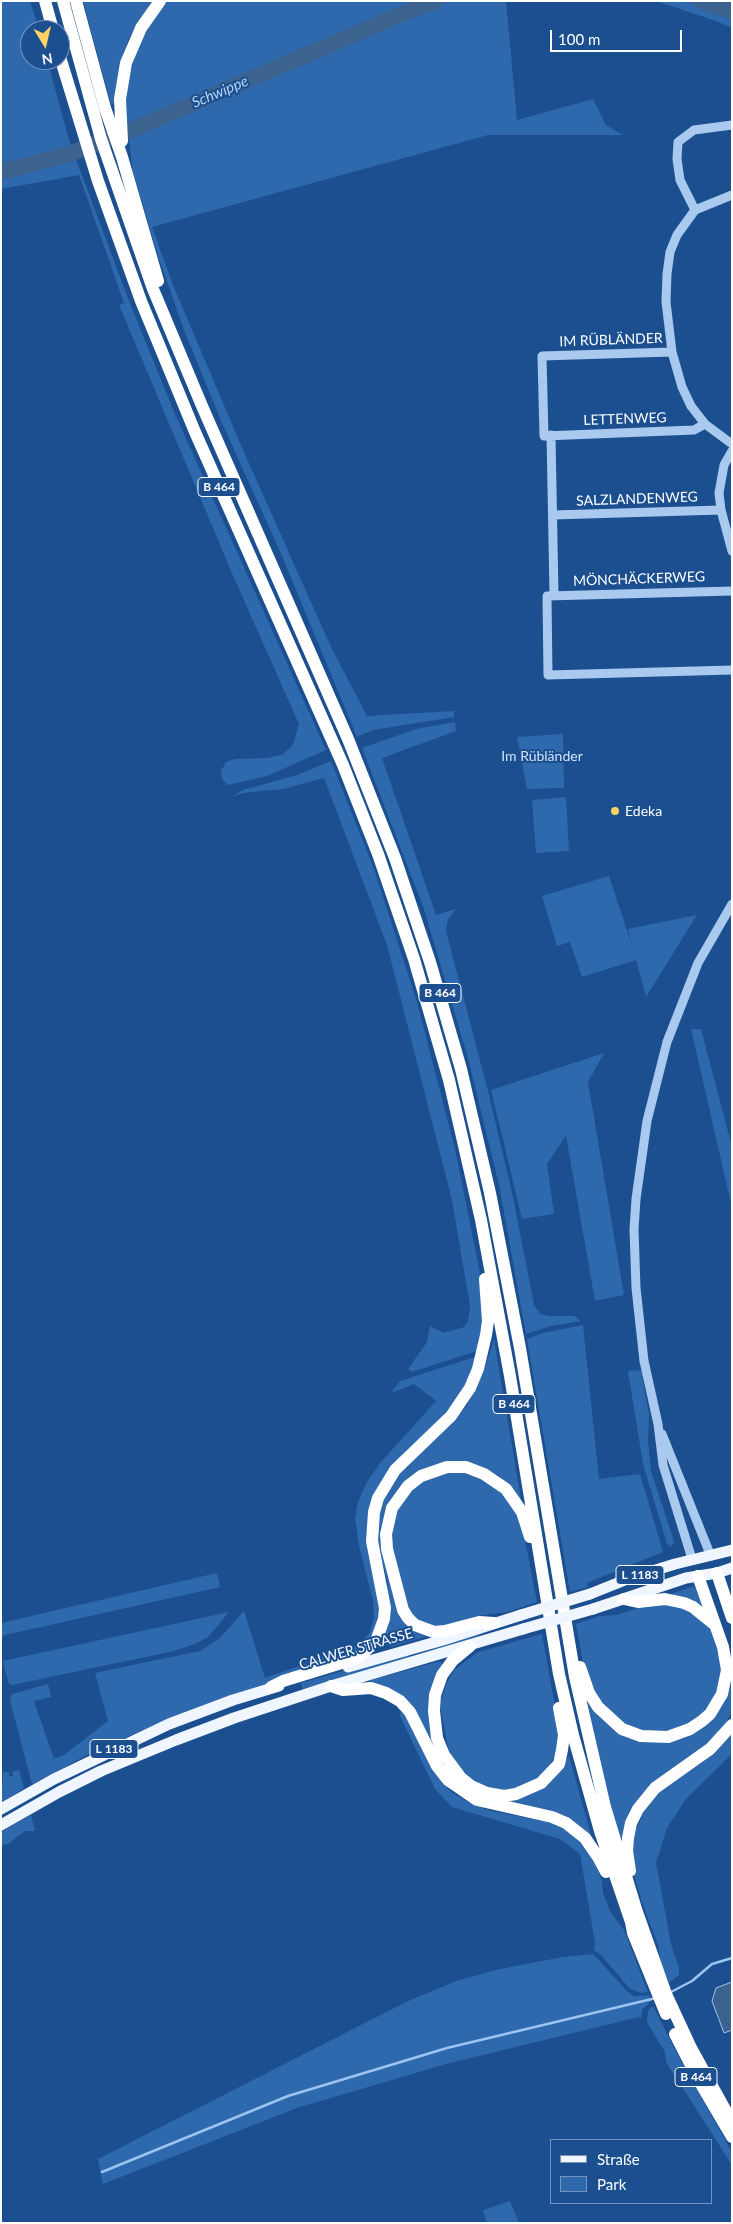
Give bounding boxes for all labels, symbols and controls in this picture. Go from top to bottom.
north arrow [20,20,70,70]
scale bar [553,20,686,52]
text: 100 m [558,30,600,48]
text: N [41,50,54,69]
water label: Schwippe [189,72,251,112]
street label: IM RÜBLÄNDER [559,330,663,350]
street label: LETTENWEG [583,409,667,429]
road number: B 464 [198,478,240,497]
street label: SALZLANDENWEG [576,488,698,510]
street label: MÖNCHÄCKERWEG [573,568,705,590]
park label: Im Rübländer [501,748,583,764]
place label: Edeka [625,803,662,819]
marker: Edeka [609,805,621,817]
road number: B 464 [419,984,461,1002]
road number: B 464 [493,1395,535,1414]
road number: L 1183 [616,1566,664,1584]
street label: CALWER STRASSE [297,1625,415,1673]
road number: L 1183 [90,1740,138,1758]
road number: B 464 [675,2068,717,2086]
legend [550,2139,713,2204]
text: Straße [597,2150,640,2168]
text: Park [597,2175,626,2193]

